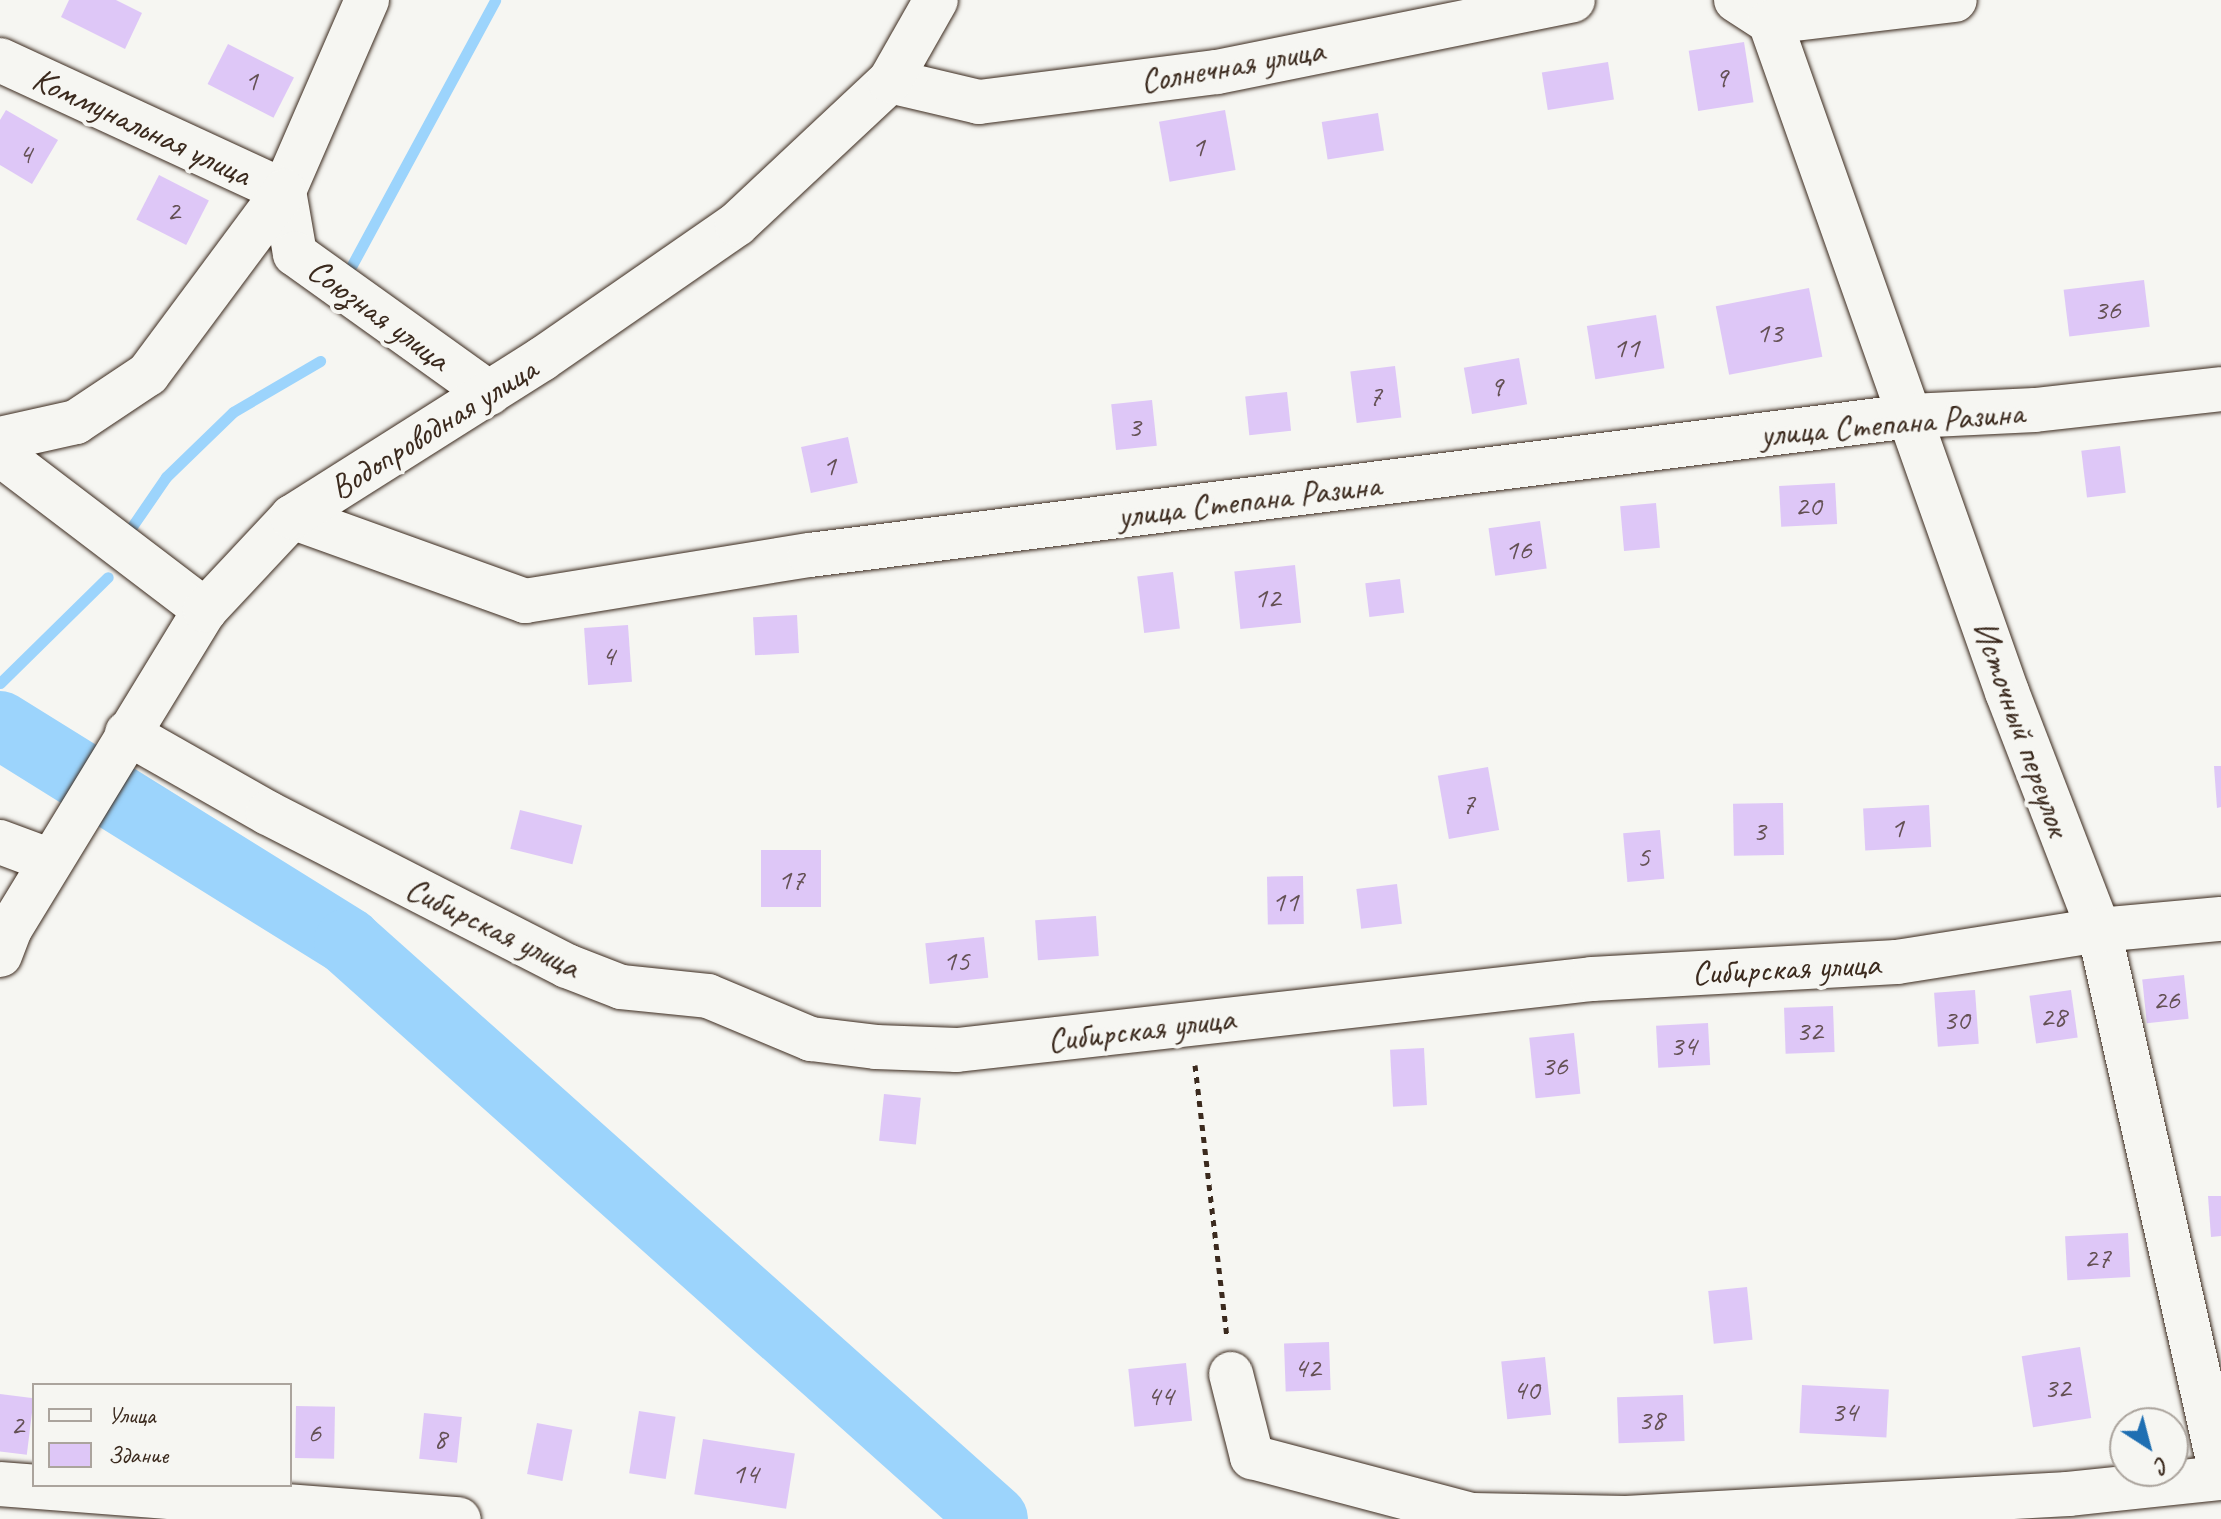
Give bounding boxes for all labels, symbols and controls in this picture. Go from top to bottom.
street label: Солнечная улица [1136,29,1328,101]
street label: Коммунальная улица [25,57,259,195]
house number: 9 [1714,59,1728,95]
house number: 1 [244,62,258,98]
house number: 1 [1191,128,1205,164]
house number: 4 [18,135,32,171]
house number: 2 [166,192,180,228]
street label: Союзная улица [299,248,459,380]
house number: 36 [2094,291,2120,327]
house number: 13 [1756,314,1782,350]
house number: 11 [1613,329,1639,365]
street label: Водопроводная улица [322,348,544,508]
house number: 9 [1489,368,1503,404]
house number: 7 [1368,377,1382,413]
street label: улица Степана Разина [1759,391,2025,455]
house number: 3 [1127,408,1141,444]
house number: 1 [822,447,836,483]
street label: улица Степана Разина [1116,464,1382,536]
house number: 20 [1795,487,1821,523]
house number: 16 [1505,531,1531,567]
house number: 12 [1254,579,1280,615]
street label: Источный переулок [1964,615,2080,841]
house number: 4 [601,637,615,673]
house number: 7 [1461,785,1475,821]
house number: 1 [1890,809,1904,845]
house number: 3 [1752,812,1766,848]
house number: 5 [1636,838,1650,874]
house number: 17 [778,861,804,897]
street label: Сибирская улица [398,867,588,987]
house number: 11 [1272,883,1298,919]
house number: 15 [943,942,969,978]
street label: Сибирская улица [1689,943,1883,993]
house number: 26 [2153,981,2179,1017]
street label: Сибирская улица [1044,997,1238,1061]
house number: 28 [2040,998,2066,1034]
house number: 30 [1943,1001,1969,1037]
house number: 32 [1796,1012,1822,1048]
house number: 34 [1670,1027,1696,1063]
house number: 36 [1541,1047,1567,1083]
house number: 27 [2084,1239,2110,1275]
house number: 42 [1294,1349,1320,1385]
house number: 32 [2044,1369,2070,1405]
house number: 40 [1513,1371,1539,1407]
house number: 44 [1147,1377,1173,1413]
legend [32,1383,292,1487]
house number: 34 [1831,1393,1857,1429]
text: Улица [108,1400,156,1430]
house number: 38 [1638,1401,1664,1437]
house number: 2 [10,1406,24,1442]
north arrow [2109,1407,2189,1487]
house number: 6 [307,1414,321,1450]
house number: 8 [433,1420,447,1456]
text: Здание [108,1440,168,1470]
text: С [2149,1450,2175,1479]
house number: 14 [732,1455,758,1491]

